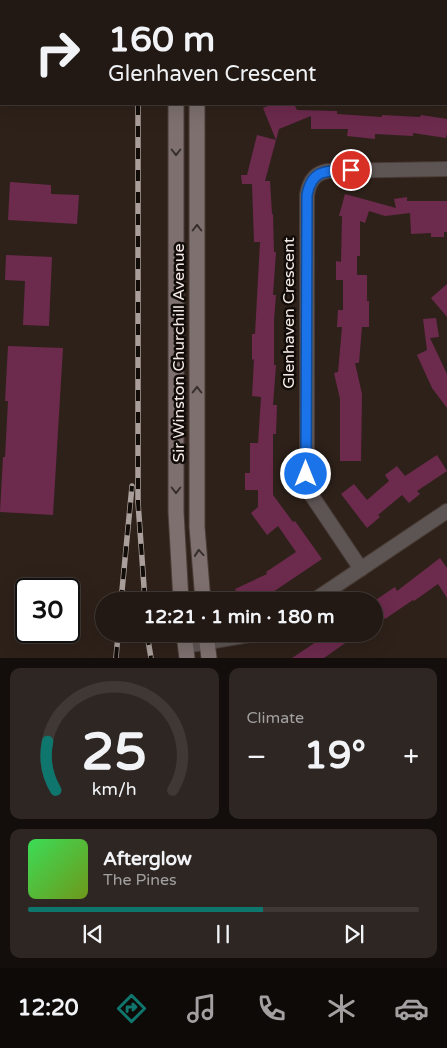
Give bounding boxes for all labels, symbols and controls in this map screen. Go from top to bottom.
text: 160 m [108,19,215,61]
icon: right [25,20,90,85]
text: Glenhaven Crescent [108,61,317,87]
one-way arrow [171,149,181,157]
pin [330,149,372,191]
icon: arrive [337,156,365,184]
one-way arrow [192,224,202,232]
street label: Glenhaven Crescent [279,237,299,389]
street label: Sir Winston Churchill Avenue [169,243,189,463]
one-way arrow [192,386,202,394]
position arrow [279,447,331,499]
one-way arrow [171,486,181,494]
one-way arrow [194,548,205,556]
speed limit sign: 30 [15,578,80,643]
text: 12:21 · 1 min · 180 m [143,606,335,628]
text: Climate [247,708,304,728]
text: 25 [82,721,147,784]
text: 19° [304,733,366,779]
text: − [247,740,266,774]
text: + [403,740,419,774]
text: km/h [92,779,137,800]
text: Afterglow [103,848,192,870]
text: The Pines [103,870,177,890]
icon: previous [79,920,107,948]
icon: pause [209,920,237,948]
icon: next [340,920,368,948]
icon: directions [114,991,149,1026]
icon: music [184,991,219,1026]
icon: phone [254,991,289,1026]
icon: climate [324,991,359,1026]
icon: car [394,991,429,1026]
text: 12:20 [18,995,79,1021]

